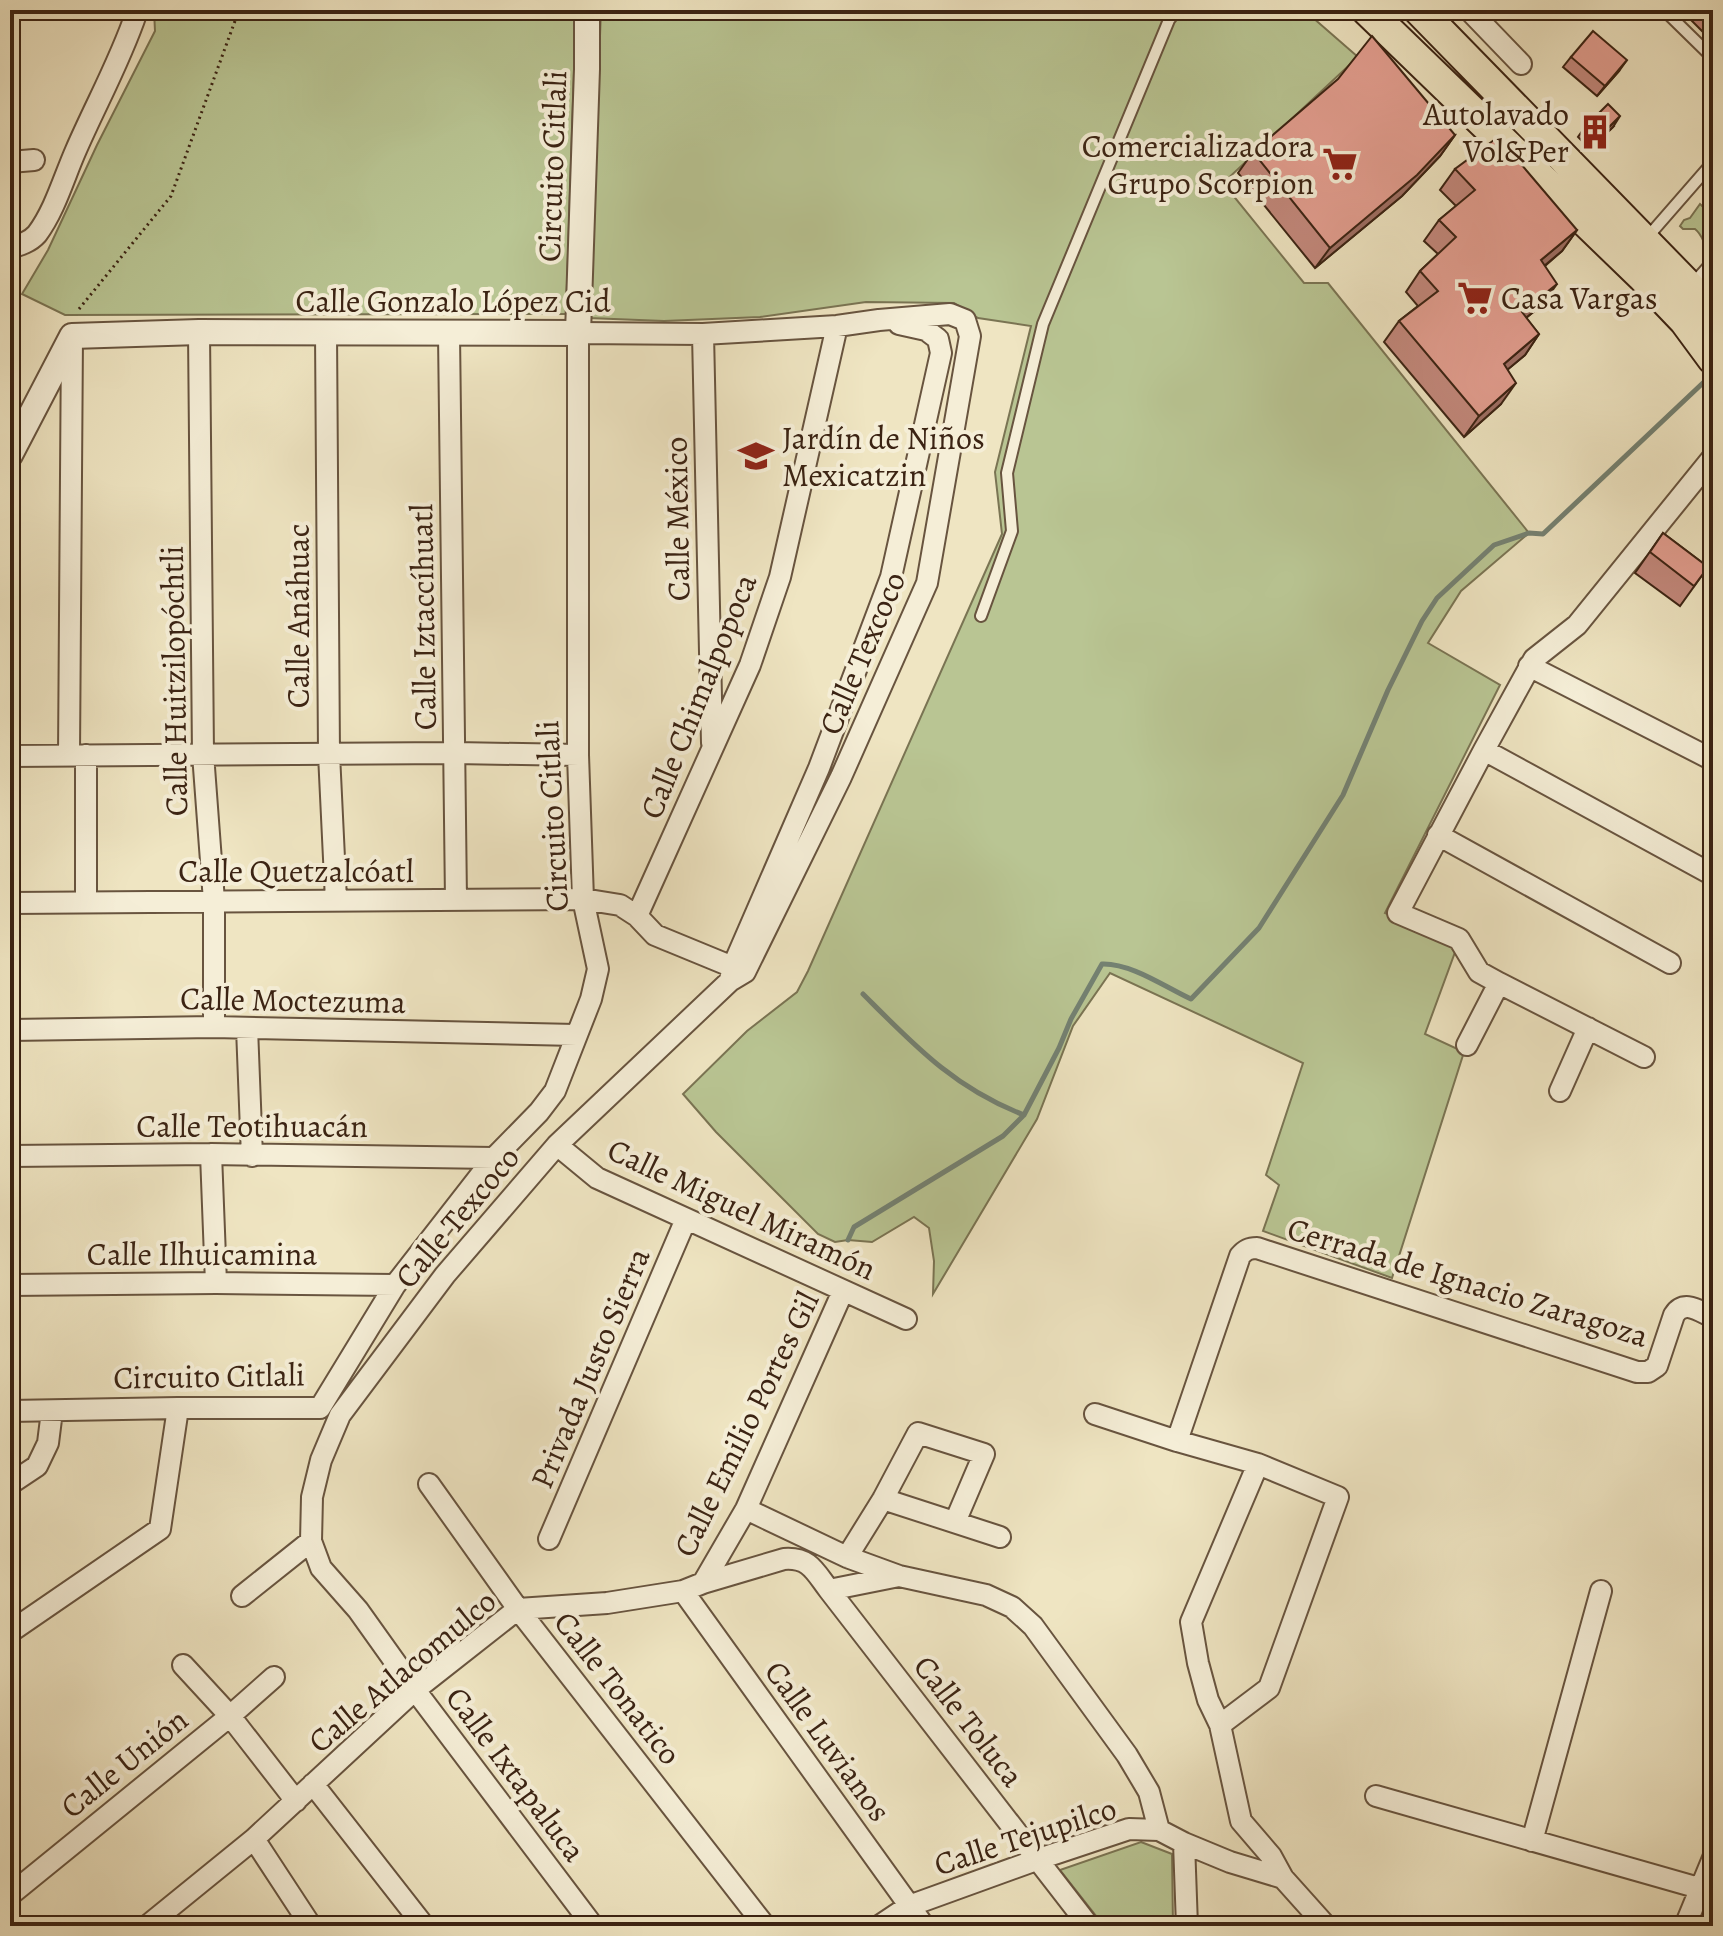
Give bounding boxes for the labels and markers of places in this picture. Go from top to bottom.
place label: Autolavado Vol&Per [1422,92,1569,173]
building icon: Autolavado Vol&Per [1576,113,1614,151]
place label: Comercializadora Grupo Scorpion [1082,124,1314,205]
supermarket icon: Comercializadora Grupo Scorpion [1321,145,1359,183]
place label: Casa Vargas [1501,276,1658,320]
supermarket icon: Casa Vargas [1456,279,1494,317]
place label: Jardín de Niños Mexicatzin [782,416,985,497]
school or university icon: Jardín de Niños Mexicatzin [737,437,775,475]

